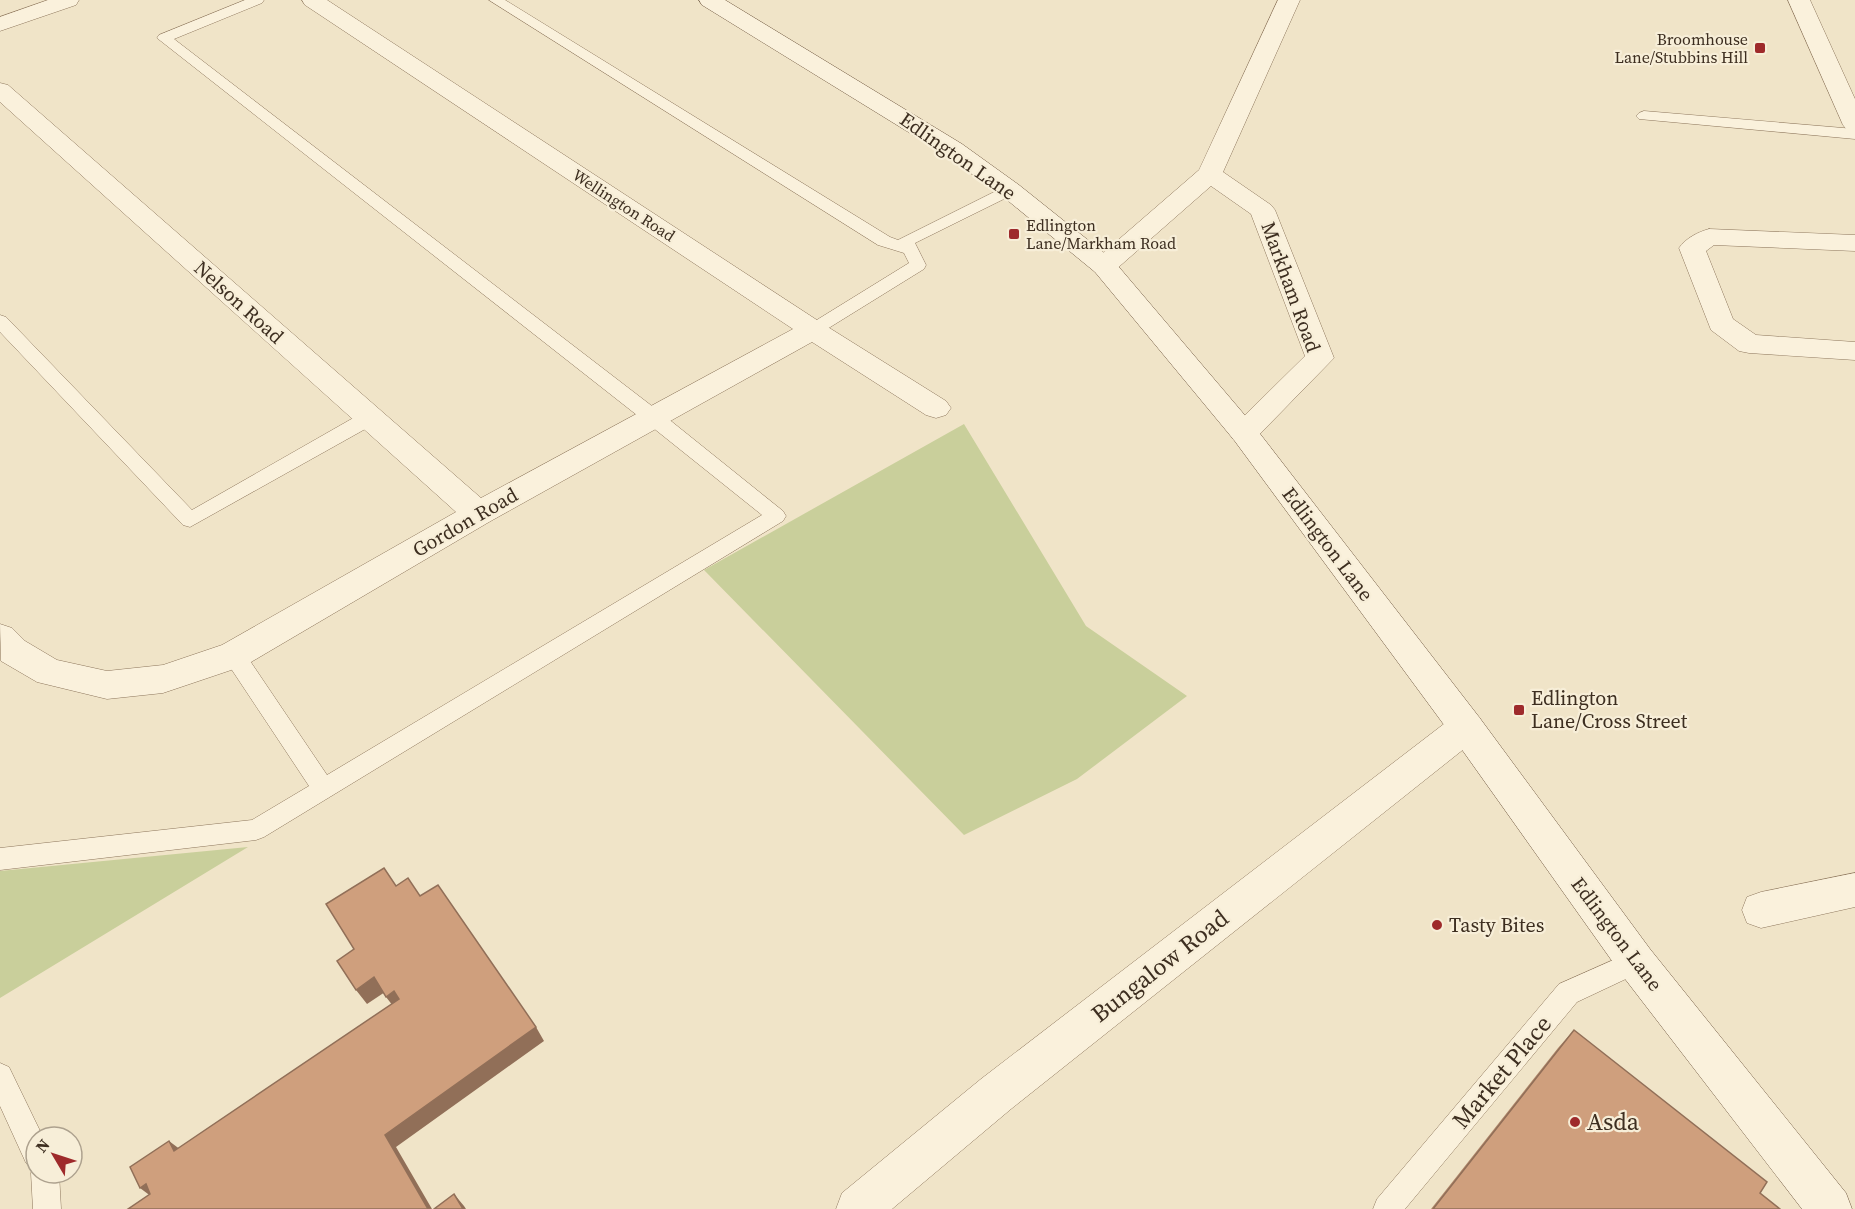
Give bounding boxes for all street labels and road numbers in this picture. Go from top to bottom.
street label: Edlington Lane [894,105,1022,207]
street label: Wellington Road [568,164,680,246]
street label: Markham Road [1254,218,1328,357]
street label: Nelson Road [188,254,291,350]
street label: Gordon Road [407,480,523,563]
street label: Edlington Lane [1276,481,1380,607]
street label: Edlington Lane [1565,871,1669,997]
street label: Bungalow Road [1084,901,1236,1030]
street label: Market Place [1444,1008,1559,1135]

